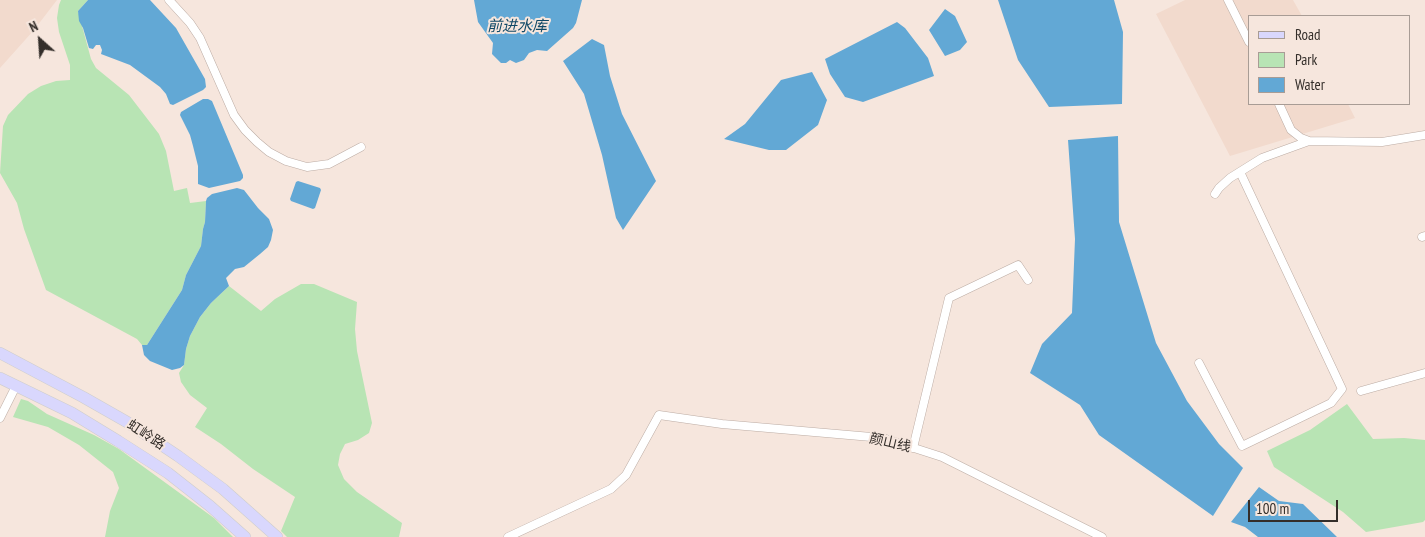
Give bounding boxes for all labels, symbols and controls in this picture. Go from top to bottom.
north arrow [15,15,65,65]
legend [1248,15,1410,105]
text: N [26,17,41,36]
water label: 前进水库 [487,18,547,36]
text: Road [1295,25,1321,44]
text: Park [1295,50,1317,69]
text: Water [1295,75,1325,94]
street label: 虹岭路 [124,417,168,453]
street label: 颜山线 [868,430,912,456]
scale bar [1250,490,1340,522]
text: 100 m [1256,499,1289,518]

